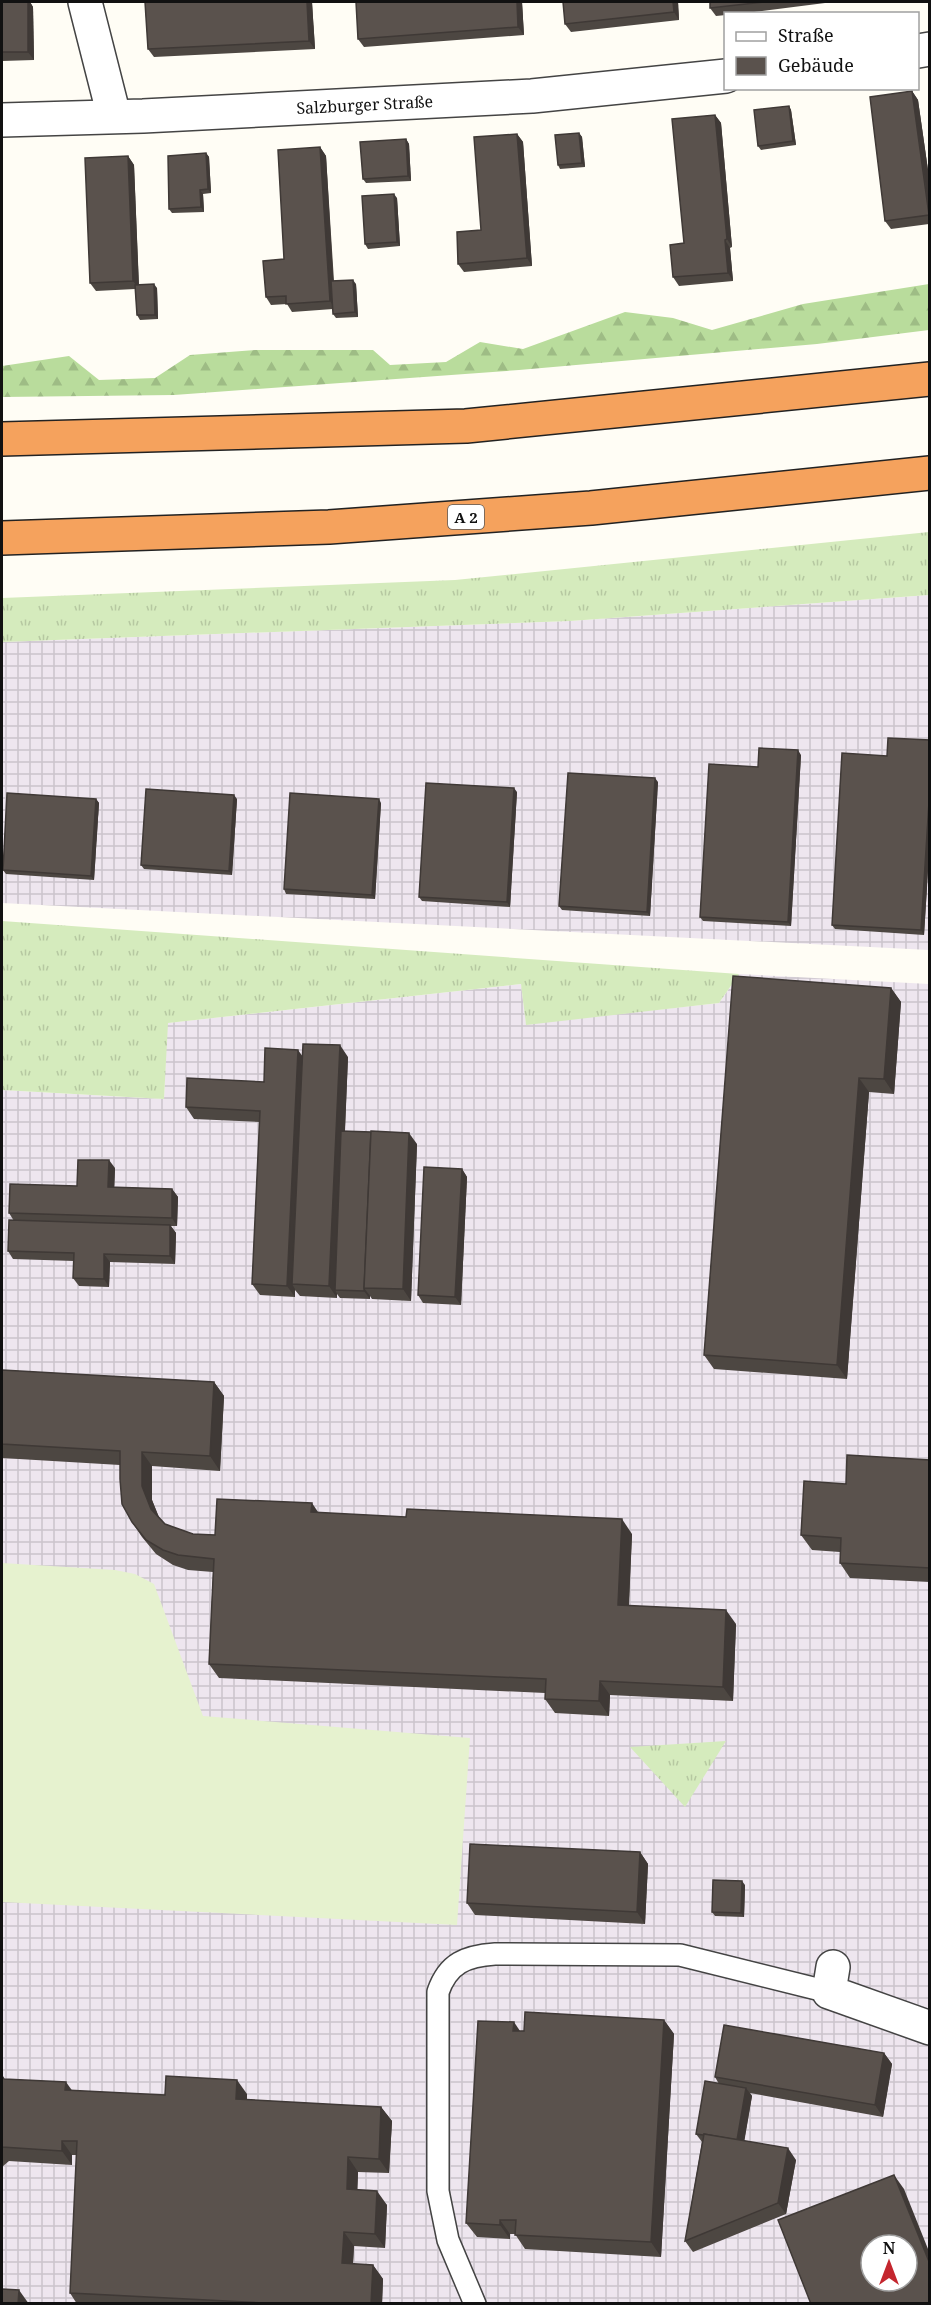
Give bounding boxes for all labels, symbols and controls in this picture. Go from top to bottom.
legend [724,12,919,90]
text: Straße [778,23,834,47]
text: Gebäude [778,53,854,77]
street label: Salzburger Straße [296,90,434,119]
road number: A 2 [448,505,484,529]
north arrow [859,2233,919,2293]
text: N [883,2237,896,2259]

